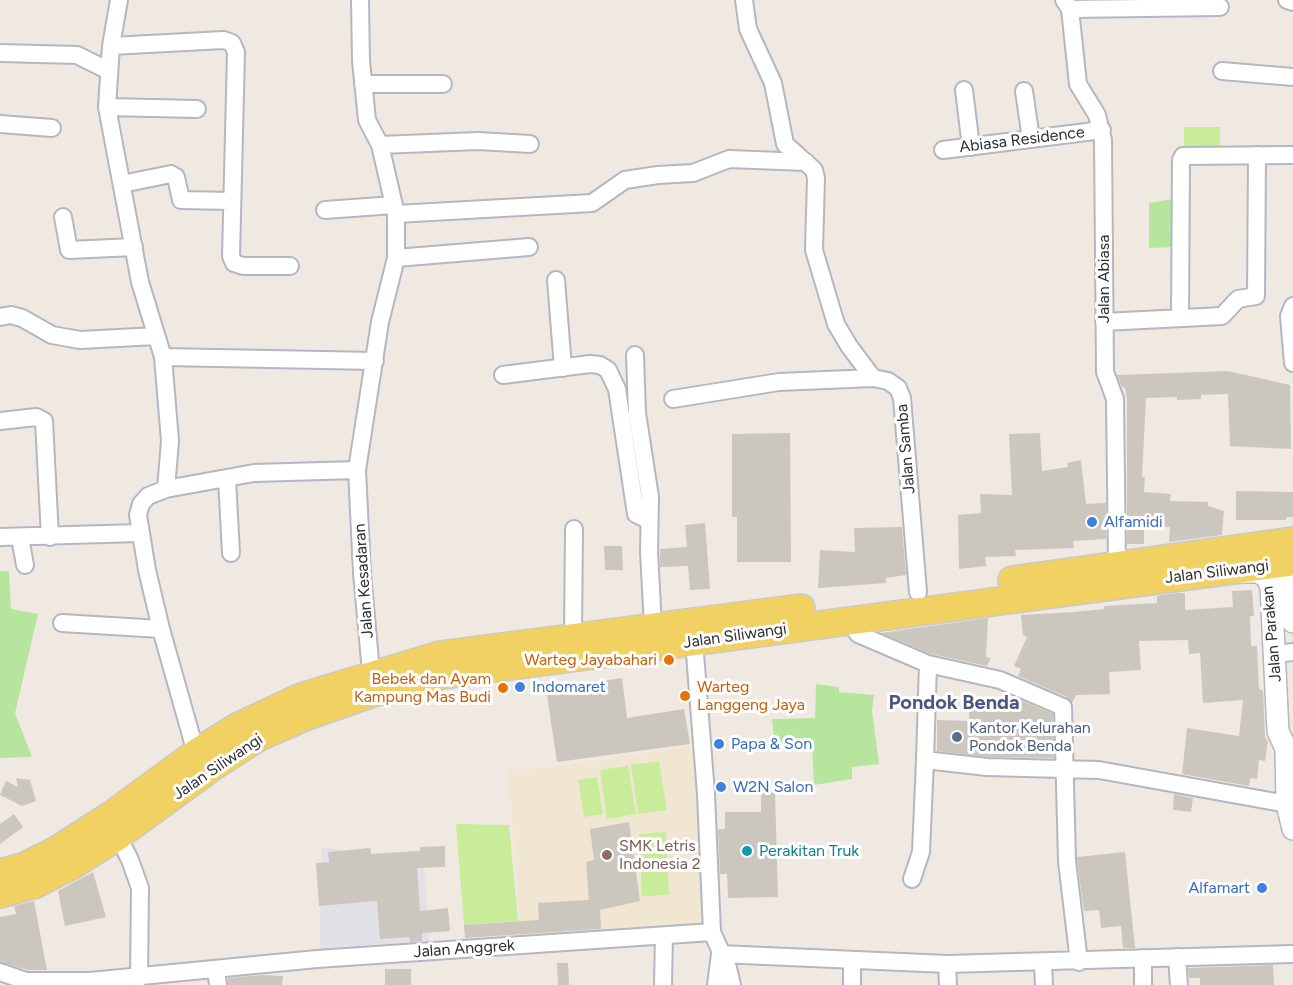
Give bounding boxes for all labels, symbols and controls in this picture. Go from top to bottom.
street label: Abiasa Residence [958,123,1086,157]
street label: Jalan Abiasa [1094,235,1114,323]
street label: Jalan Samba [893,403,919,495]
place label: Alfamidi [1104,512,1163,532]
marker: Alfamidi [1085,515,1099,529]
street label: Jalan Kesadaran [350,523,378,639]
street label: Jalan Siliwangi [1164,556,1270,588]
street label: Jalan Parakan [1258,585,1286,683]
street label: Jalan Siliwangi [682,619,788,653]
place label: Warteg Jayabahari [524,650,657,670]
marker: Warteg Jayabahari [662,653,676,667]
place label: Bebek dan Ayam Kampung Mas Budi [354,669,491,707]
place label: Indomaret [532,677,606,697]
place label: Warteg Langgeng Jaya [697,677,805,715]
marker: Indomaret [513,680,527,694]
marker: Bebek dan Ayam Kampung Mas Budi [496,681,510,695]
marker: Warteg Langgeng Jaya [678,689,692,703]
district label: Pondok Benda [888,691,1020,715]
place label: Kantor Kelurahan Pondok Benda [969,718,1091,756]
street label: Jalan Siliwangi [169,730,267,804]
marker: Kantor Kelurahan Pondok Benda [950,730,964,744]
place label: Papa & Son [731,734,812,754]
marker: Papa & Son [712,737,726,751]
place label: W2N Salon [733,777,813,797]
marker: W2N Salon [714,780,728,794]
place label: SMK Letris Indonesia 2 [619,836,701,874]
place label: Perakitan Truk [759,841,859,861]
marker: Perakitan Truk [740,844,754,858]
marker: SMK Letris Indonesia 2 [600,848,614,862]
place label: Alfamart [1188,878,1250,898]
marker: Alfamart [1255,881,1269,895]
street label: Jalan Anggrek [413,936,515,962]

